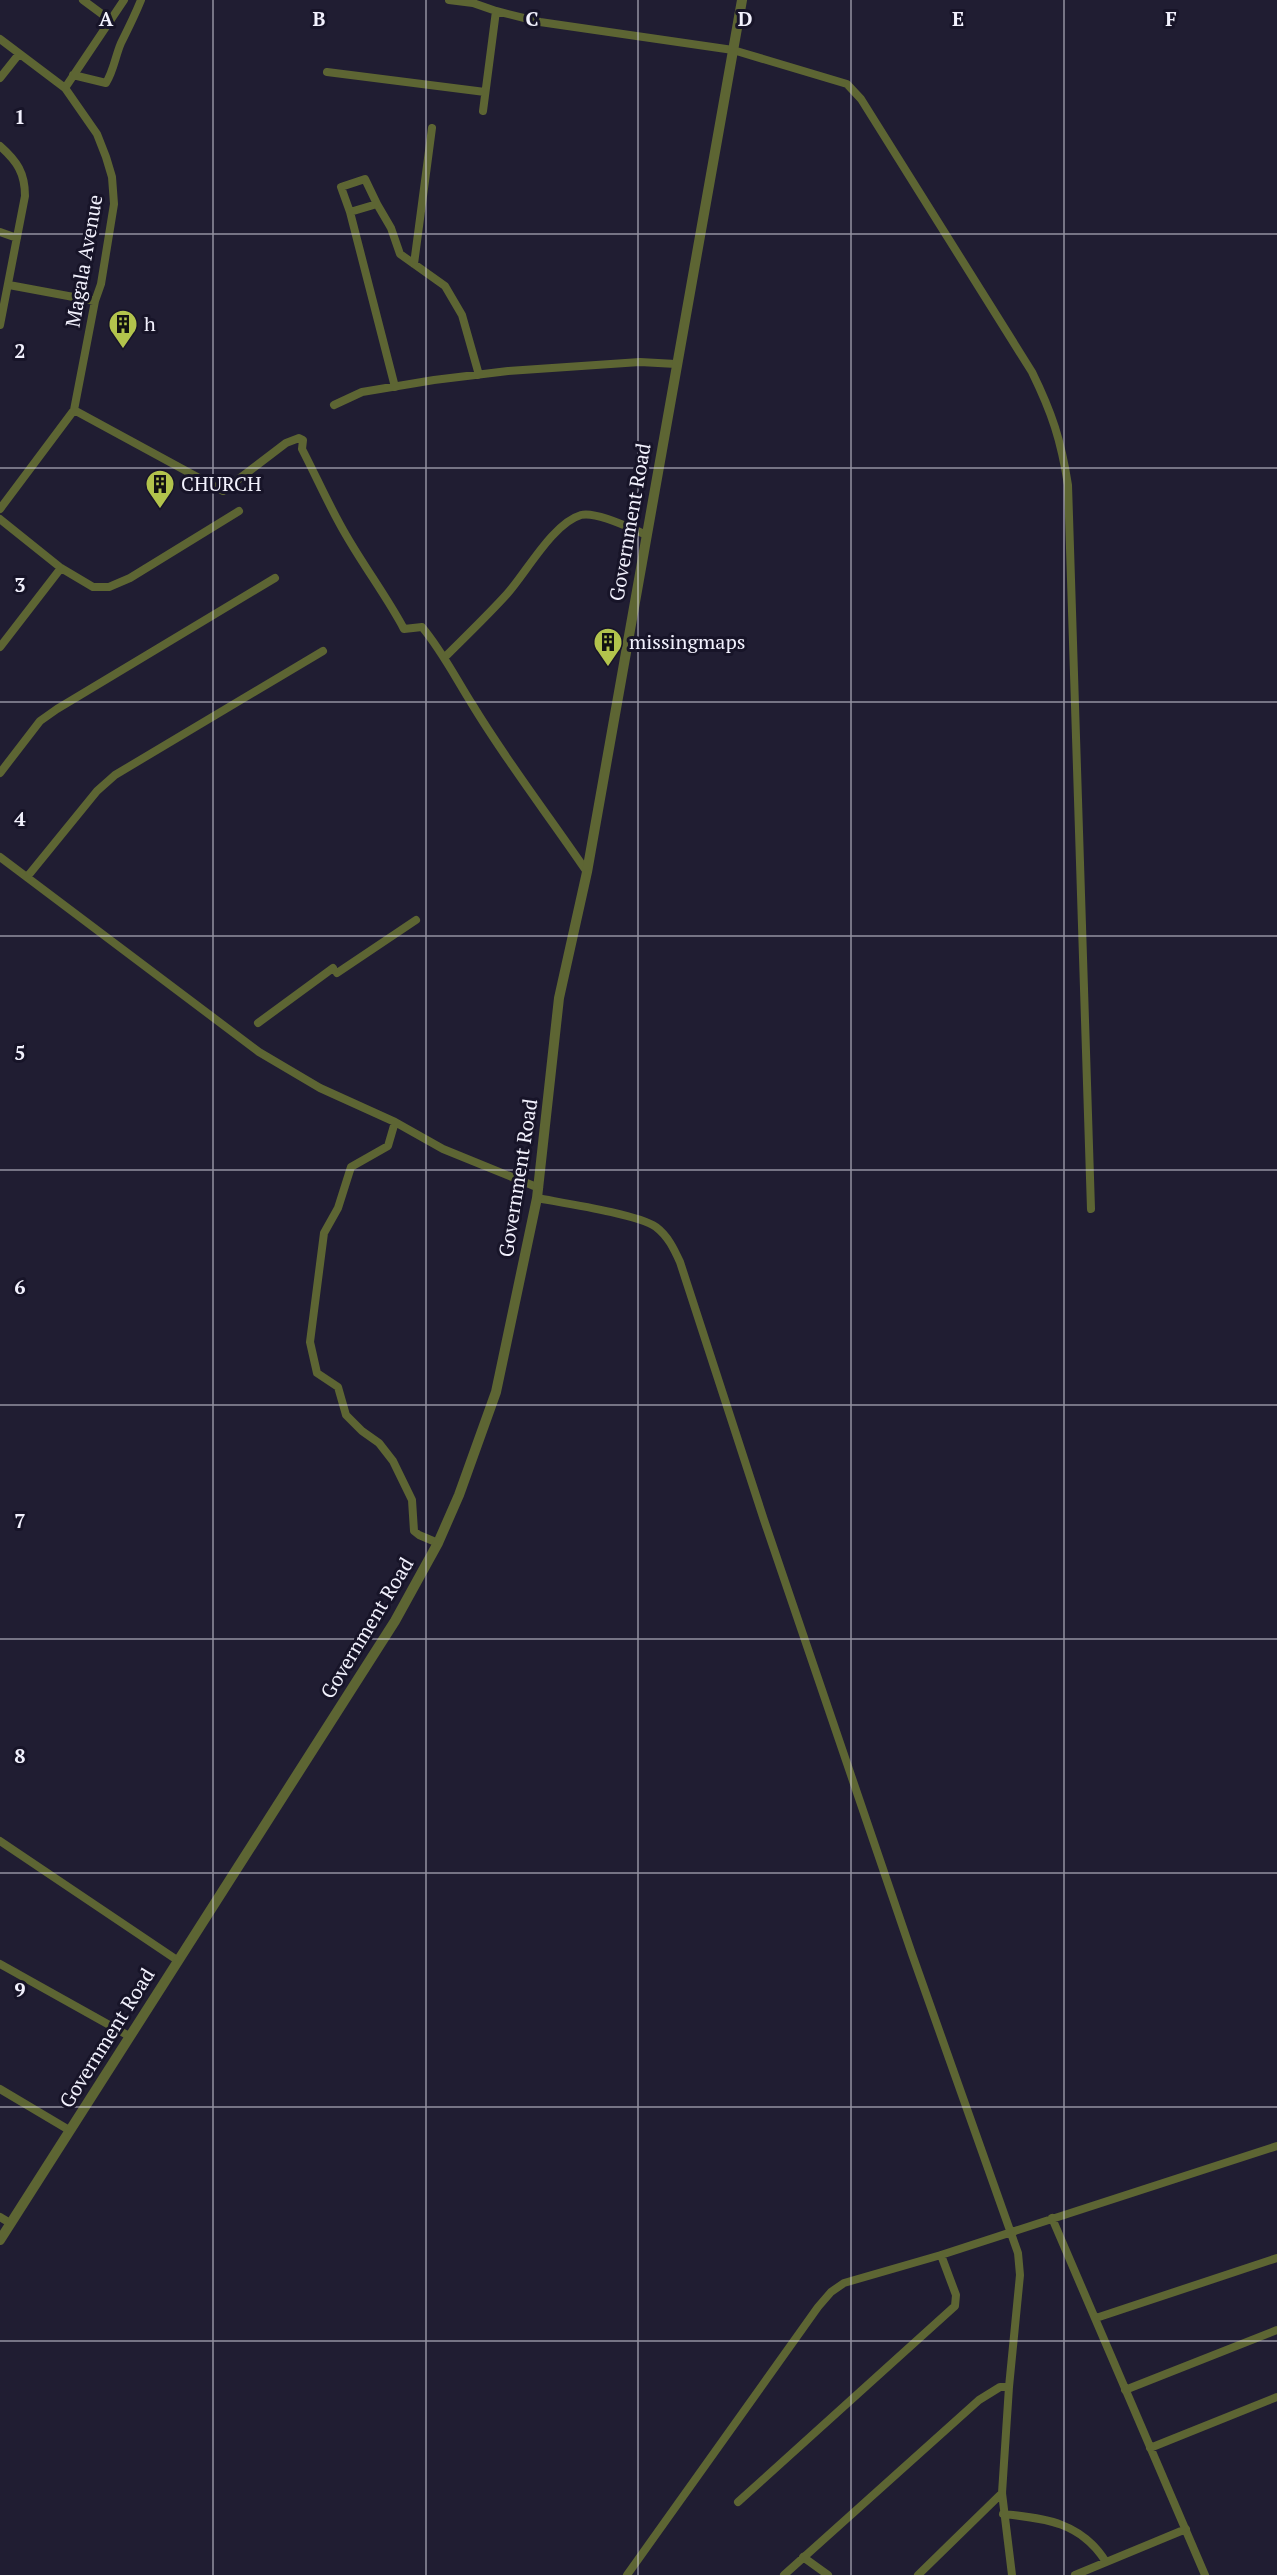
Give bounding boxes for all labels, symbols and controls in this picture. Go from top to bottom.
text: A [99,5,114,32]
text: B [313,5,326,32]
text: C [525,5,539,32]
text: D [738,5,752,32]
text: E [952,5,964,32]
text: F [1165,5,1177,32]
text: 1 [14,103,26,130]
street label: Magala Avenue [59,193,108,329]
building icon: h [107,308,139,350]
place label: h [144,310,156,337]
text: 2 [14,337,26,364]
street label: Government Road [602,441,657,603]
building icon: CHURCH [144,468,176,510]
place label: CHURCH [181,470,261,497]
text: 3 [14,571,26,598]
building icon: missingmaps [592,626,624,668]
place label: missingmaps [629,628,745,655]
text: 4 [14,805,26,832]
text: 5 [14,1039,26,1066]
street label: Government Road [492,1097,543,1259]
text: 6 [14,1273,26,1300]
text: 7 [14,1507,26,1534]
street label: Government Road [314,1552,419,1703]
text: 8 [14,1742,26,1769]
street label: Government Road [53,1963,160,2113]
text: 9 [14,1976,26,2003]

